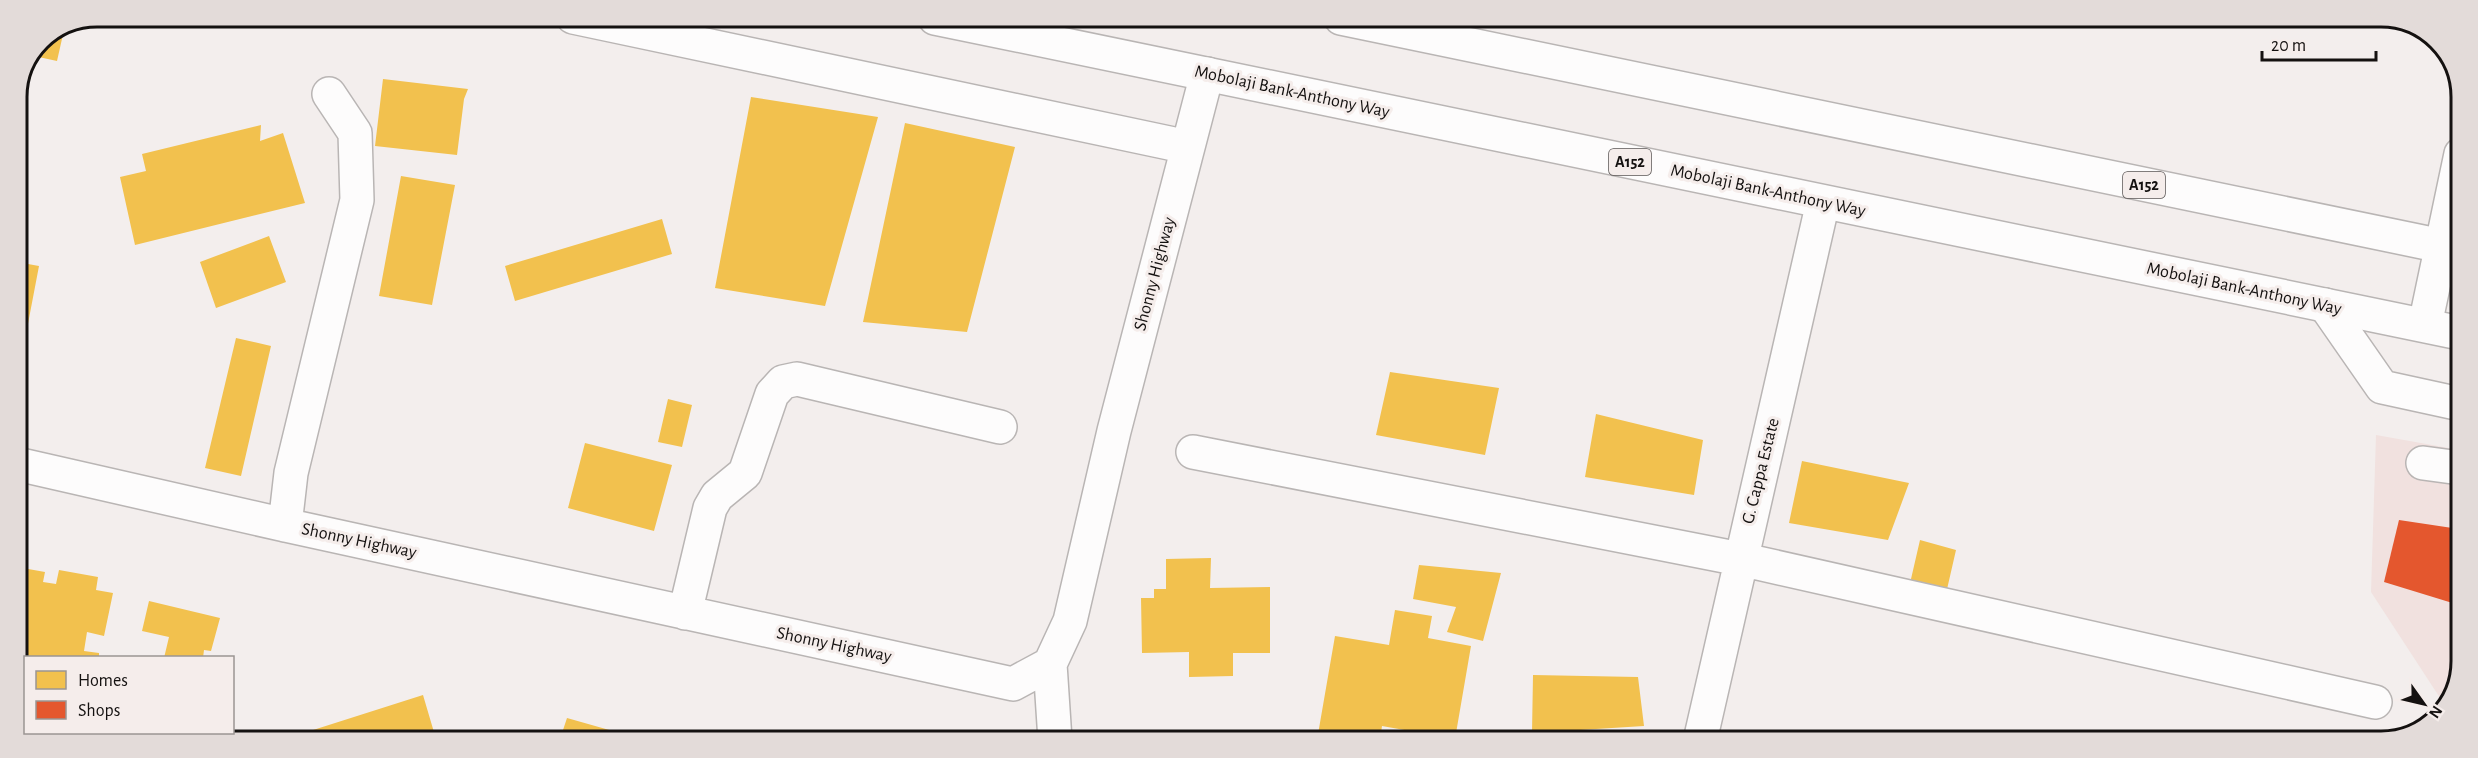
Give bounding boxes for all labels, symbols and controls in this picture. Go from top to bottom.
scale bar [2262,24,2376,62]
text: 20 m [2271,37,2306,55]
street label: Mobolaji Bank-Anthony Way [1193,63,1391,122]
road number: A152 [1609,149,1651,175]
street label: Mobolaji Bank-Anthony Way [1669,162,1867,221]
road number: A152 [2123,172,2165,198]
street label: Shonny Highway [1131,215,1179,333]
street label: Mobolaji Bank-Anthony Way [2145,260,2343,319]
street label: G. Cappa Estate [1739,416,1783,526]
street label: Shonny Highway [300,520,418,562]
street label: Shonny Highway [775,624,893,666]
legend [24,656,234,734]
text: Homes [78,672,128,690]
north arrow [2394,674,2454,734]
text: Shops [78,702,120,720]
text: N [2426,703,2445,721]

